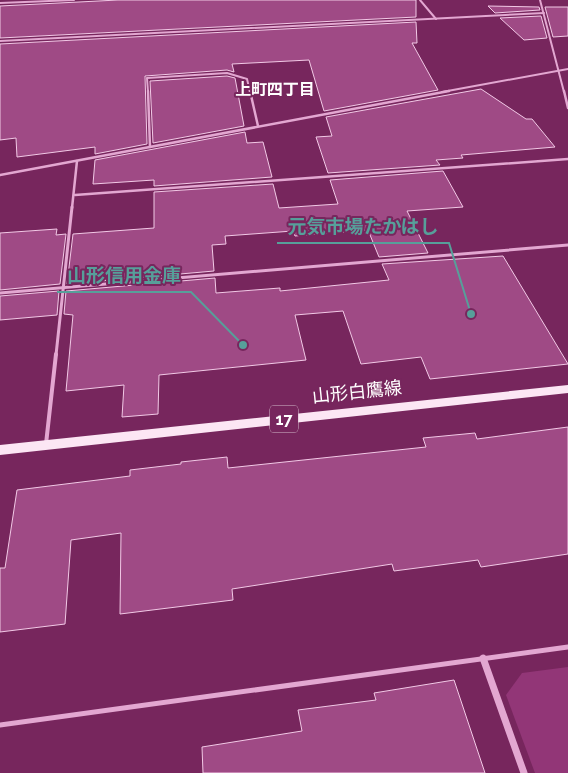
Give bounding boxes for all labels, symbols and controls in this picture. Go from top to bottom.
district label: 上町四丁目 [235,80,315,99]
callout: 元気市場たかはし [277,209,449,243]
text: 元気市場たかはし [287,215,439,237]
callout: 山形信用金庫 [57,258,191,292]
text: 山形信用金庫 [67,264,181,286]
street label: 山形白鷹線 [311,376,403,407]
road number: 17 [270,406,298,432]

